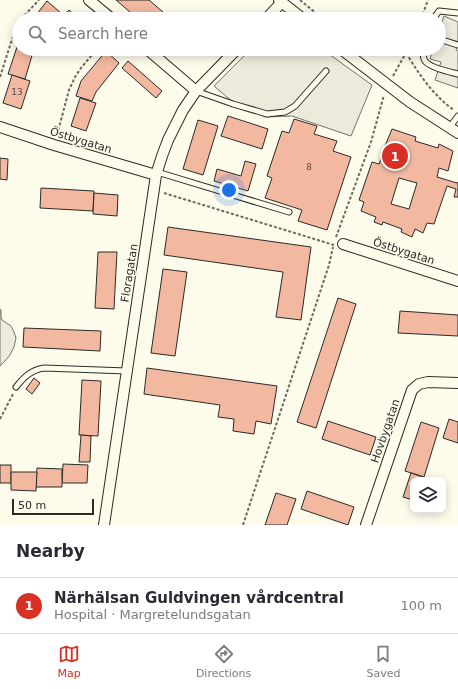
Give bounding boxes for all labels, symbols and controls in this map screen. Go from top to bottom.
search box [12,12,446,56]
icon: search [26,23,48,45]
text: Search here [58,25,148,43]
house number: 13 [11,87,23,97]
street label: Östbygatan [48,125,113,156]
pin: 1 [382,141,408,171]
house number: 8 [306,162,312,172]
your location [219,180,239,200]
street label: Östbygatan [371,235,436,268]
street label: Floragatan [118,243,141,303]
street label: Hovbygatan [368,397,402,465]
map controls [410,477,446,513]
button: layers [410,477,446,513]
scale bar [12,497,94,516]
text: 50 m [18,499,46,512]
text: Nearby [16,541,85,561]
text: Närhälsan Guldvingen vårdcentral [54,589,344,607]
text: 1 [24,598,34,613]
text: 100 m [400,598,442,613]
text: Hospital · Margretelundsgatan [54,607,251,622]
tab: Map [58,643,81,680]
tab: Directions [196,643,251,680]
tab: Saved [366,643,400,680]

